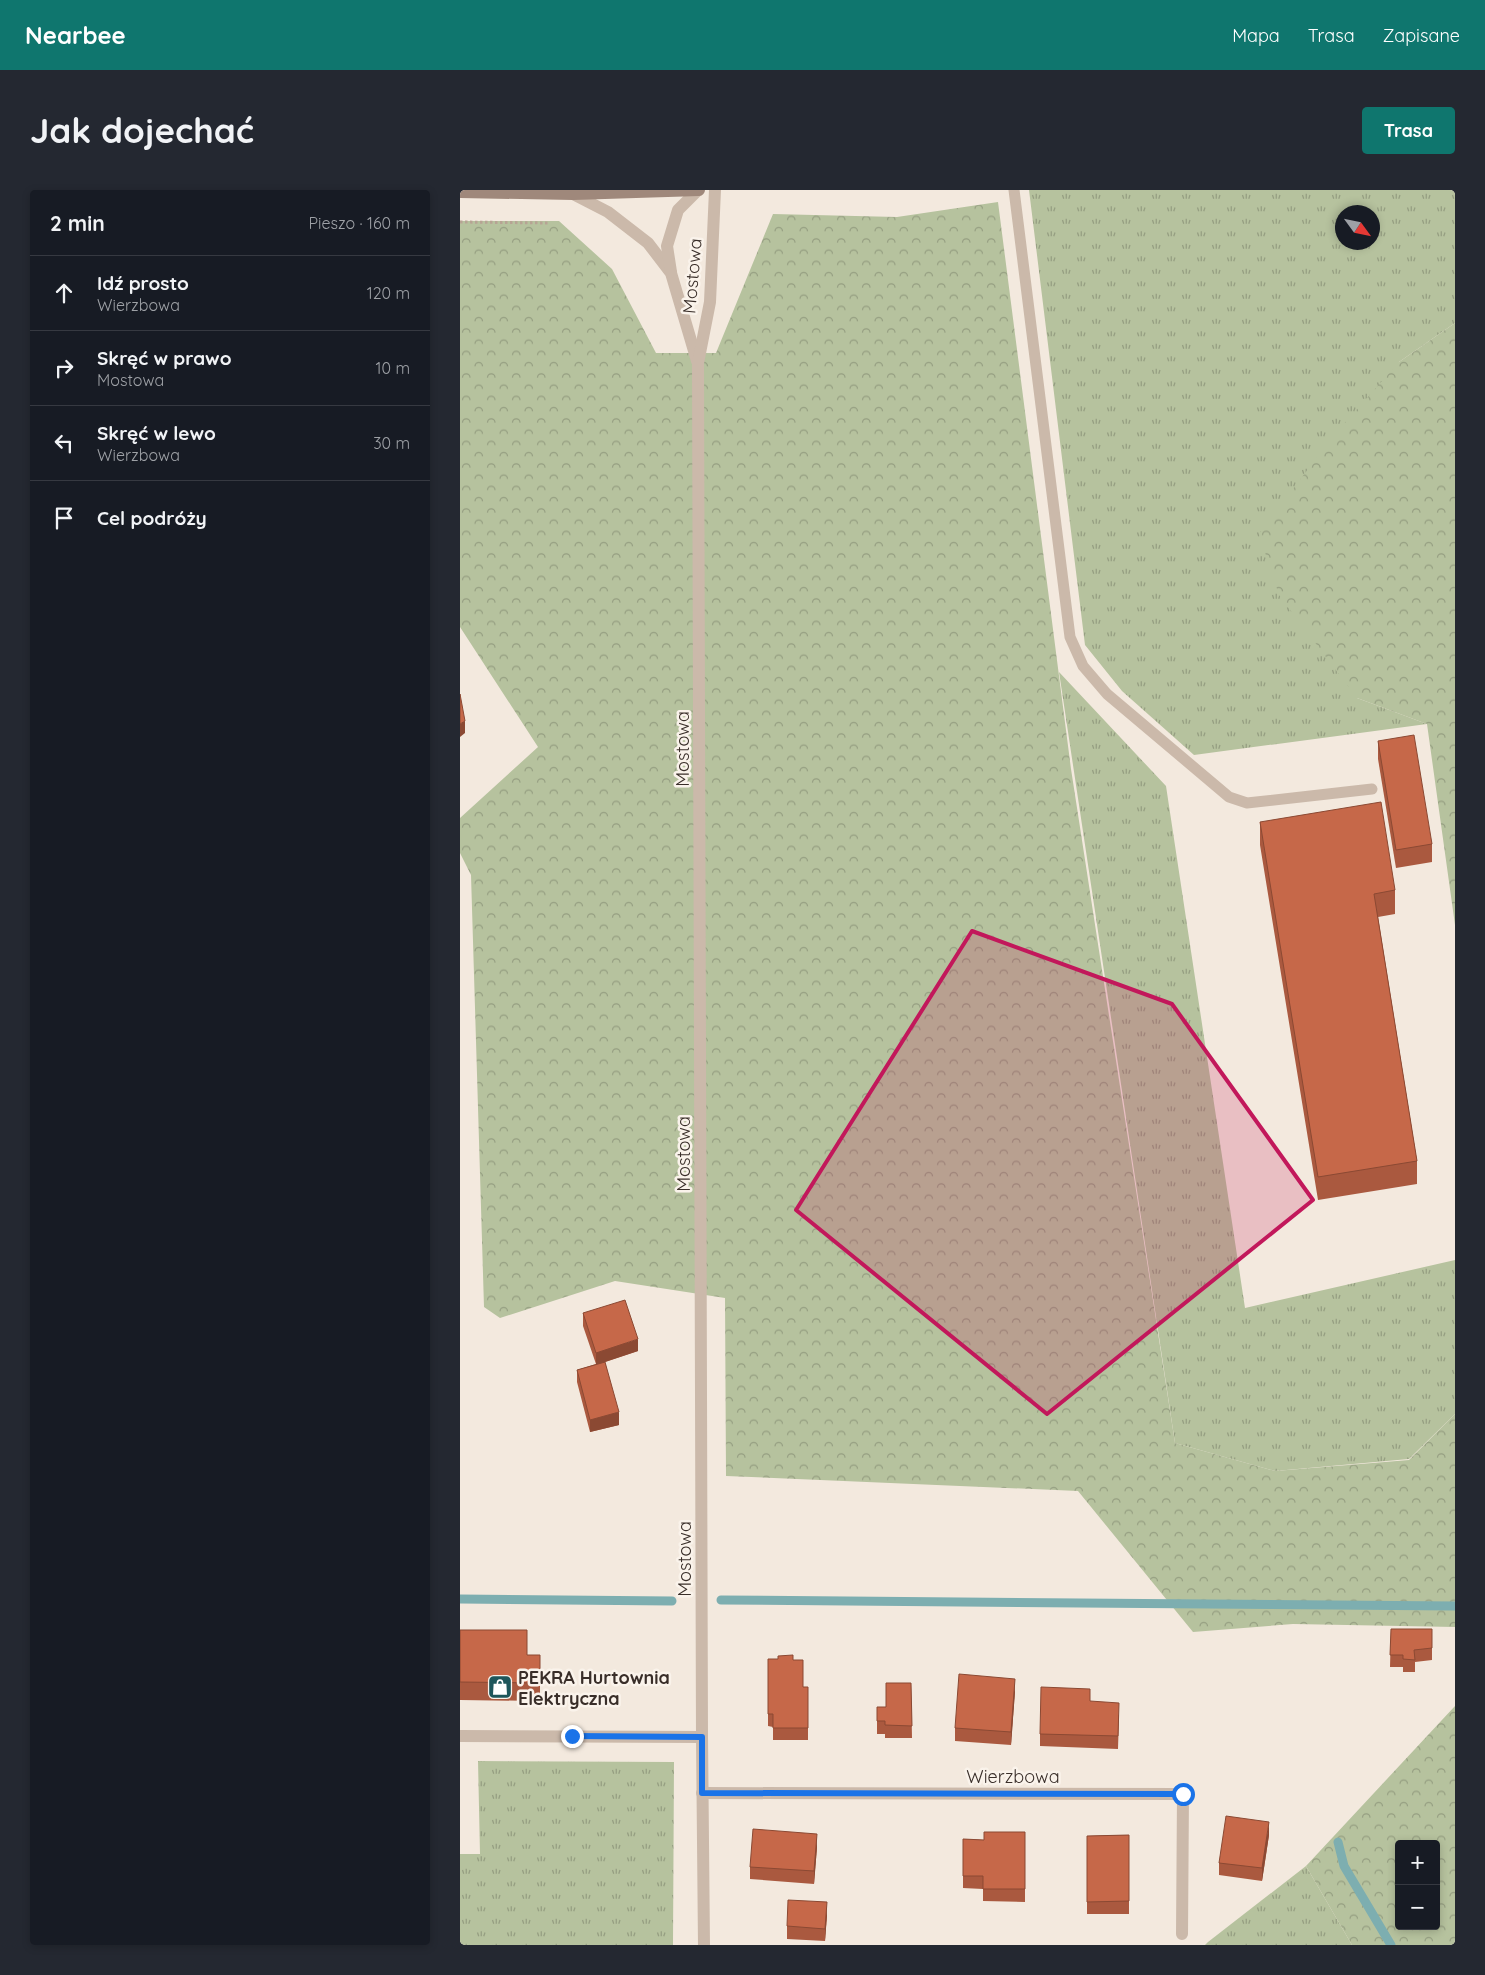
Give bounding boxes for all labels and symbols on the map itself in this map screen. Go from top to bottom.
north arrow [1335,205,1380,250]
street label: Mostowa [677,237,707,315]
street label: Mostowa [671,711,694,787]
street label: Mostowa [672,1116,695,1192]
street label: Mostowa [673,1521,696,1597]
place label: PEKRA Hurtownia Elektryczna [518,1666,670,1710]
shop icon: PEKRA Hurtownia Elektryczna [487,1674,513,1700]
route end [561,1725,584,1748]
street label: Wierzbowa [966,1765,1060,1788]
route start [1172,1783,1195,1806]

